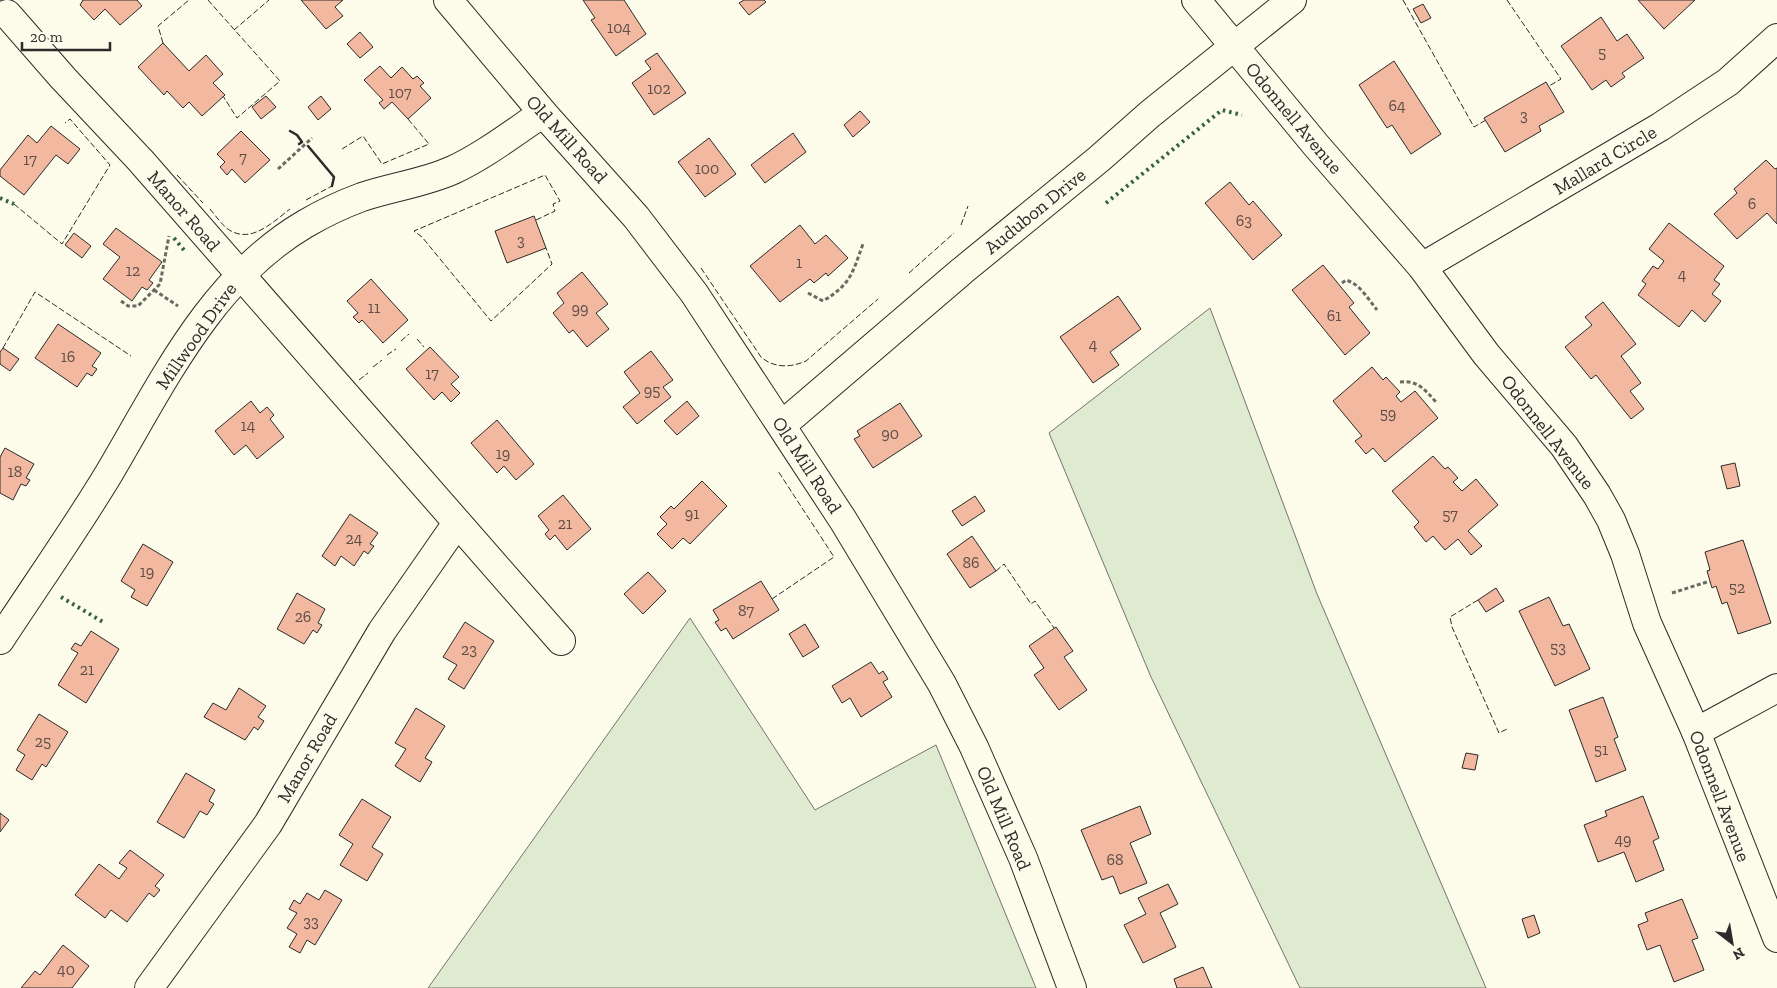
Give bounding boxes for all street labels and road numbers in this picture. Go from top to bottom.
street label: Odonnell Avenue [1241,57,1347,179]
street label: Old Mill Road [521,90,613,188]
street label: Mallard Circle [1549,120,1661,200]
street label: Audubon Drive [980,163,1090,259]
street label: Manor Road [143,166,226,256]
street label: Millwood Drive [151,278,241,394]
street label: Odonnell Avenue [1496,370,1600,494]
street label: Old Mill Road [767,412,847,518]
street label: Manor Road [272,709,342,807]
street label: Odonnell Avenue [1684,727,1756,865]
street label: Old Mill Road [972,763,1036,874]

